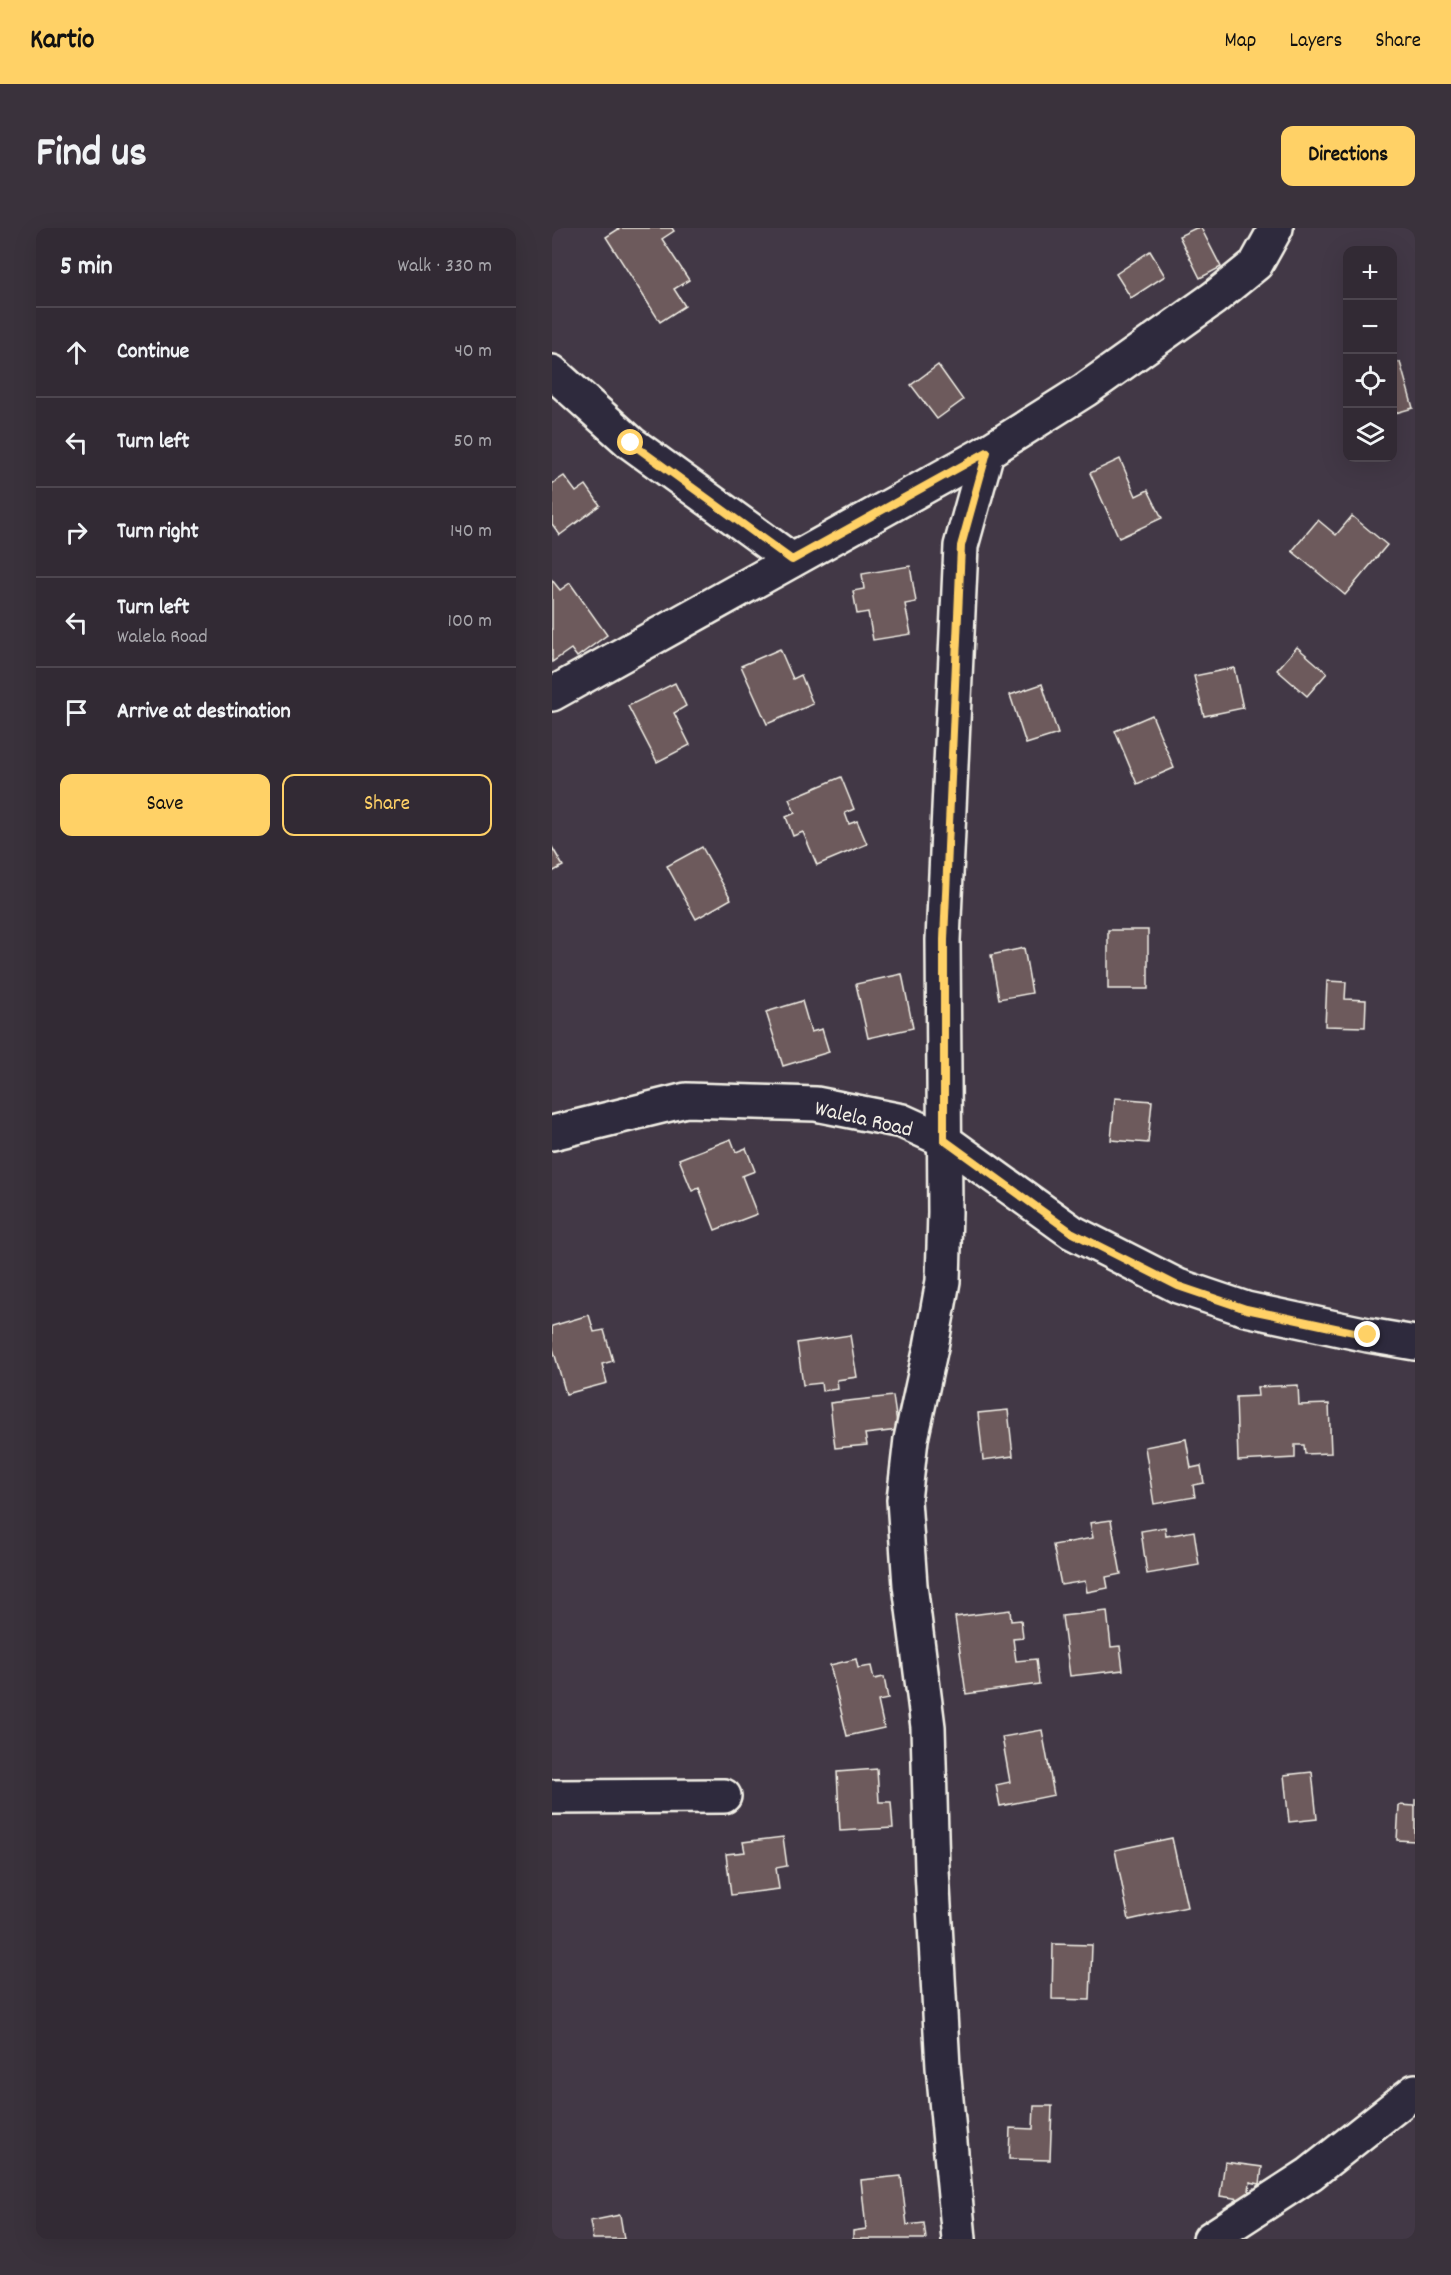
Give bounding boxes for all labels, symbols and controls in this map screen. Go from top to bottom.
text: Kartio [30,22,94,62]
text: Map [1225,27,1256,57]
text: Layers [1289,27,1342,57]
text: Share [1375,27,1421,57]
text: Find us [36,126,147,186]
button: Directions [1281,126,1415,186]
map controls [1343,246,1397,462]
button: + [1343,246,1397,300]
text: 5 min [60,249,113,286]
text: Walk · 330 m [397,253,492,281]
button: − [1343,300,1397,354]
icon: ahead [60,336,93,369]
text: Continue [117,337,189,368]
text: 40 m [454,338,492,366]
button: locate [1343,354,1397,408]
button: layers [1343,408,1397,462]
icon: left [60,426,93,459]
text: Turn left [117,427,189,458]
text: 50 m [454,428,492,456]
route start [617,429,643,455]
icon: right [60,516,93,549]
text: Turn right [117,517,199,548]
text: 140 m [450,518,492,546]
text: Turn left [117,593,189,624]
icon: left [60,606,93,639]
text: 100 m [448,608,492,636]
text: Walela Road [117,624,208,652]
icon: arrive [60,696,93,729]
text: Arrive at destination [117,697,291,728]
button: Save [60,774,270,836]
button: Share [282,774,492,836]
street label: Walela Road [811,1094,915,1147]
route end [1354,1321,1380,1347]

